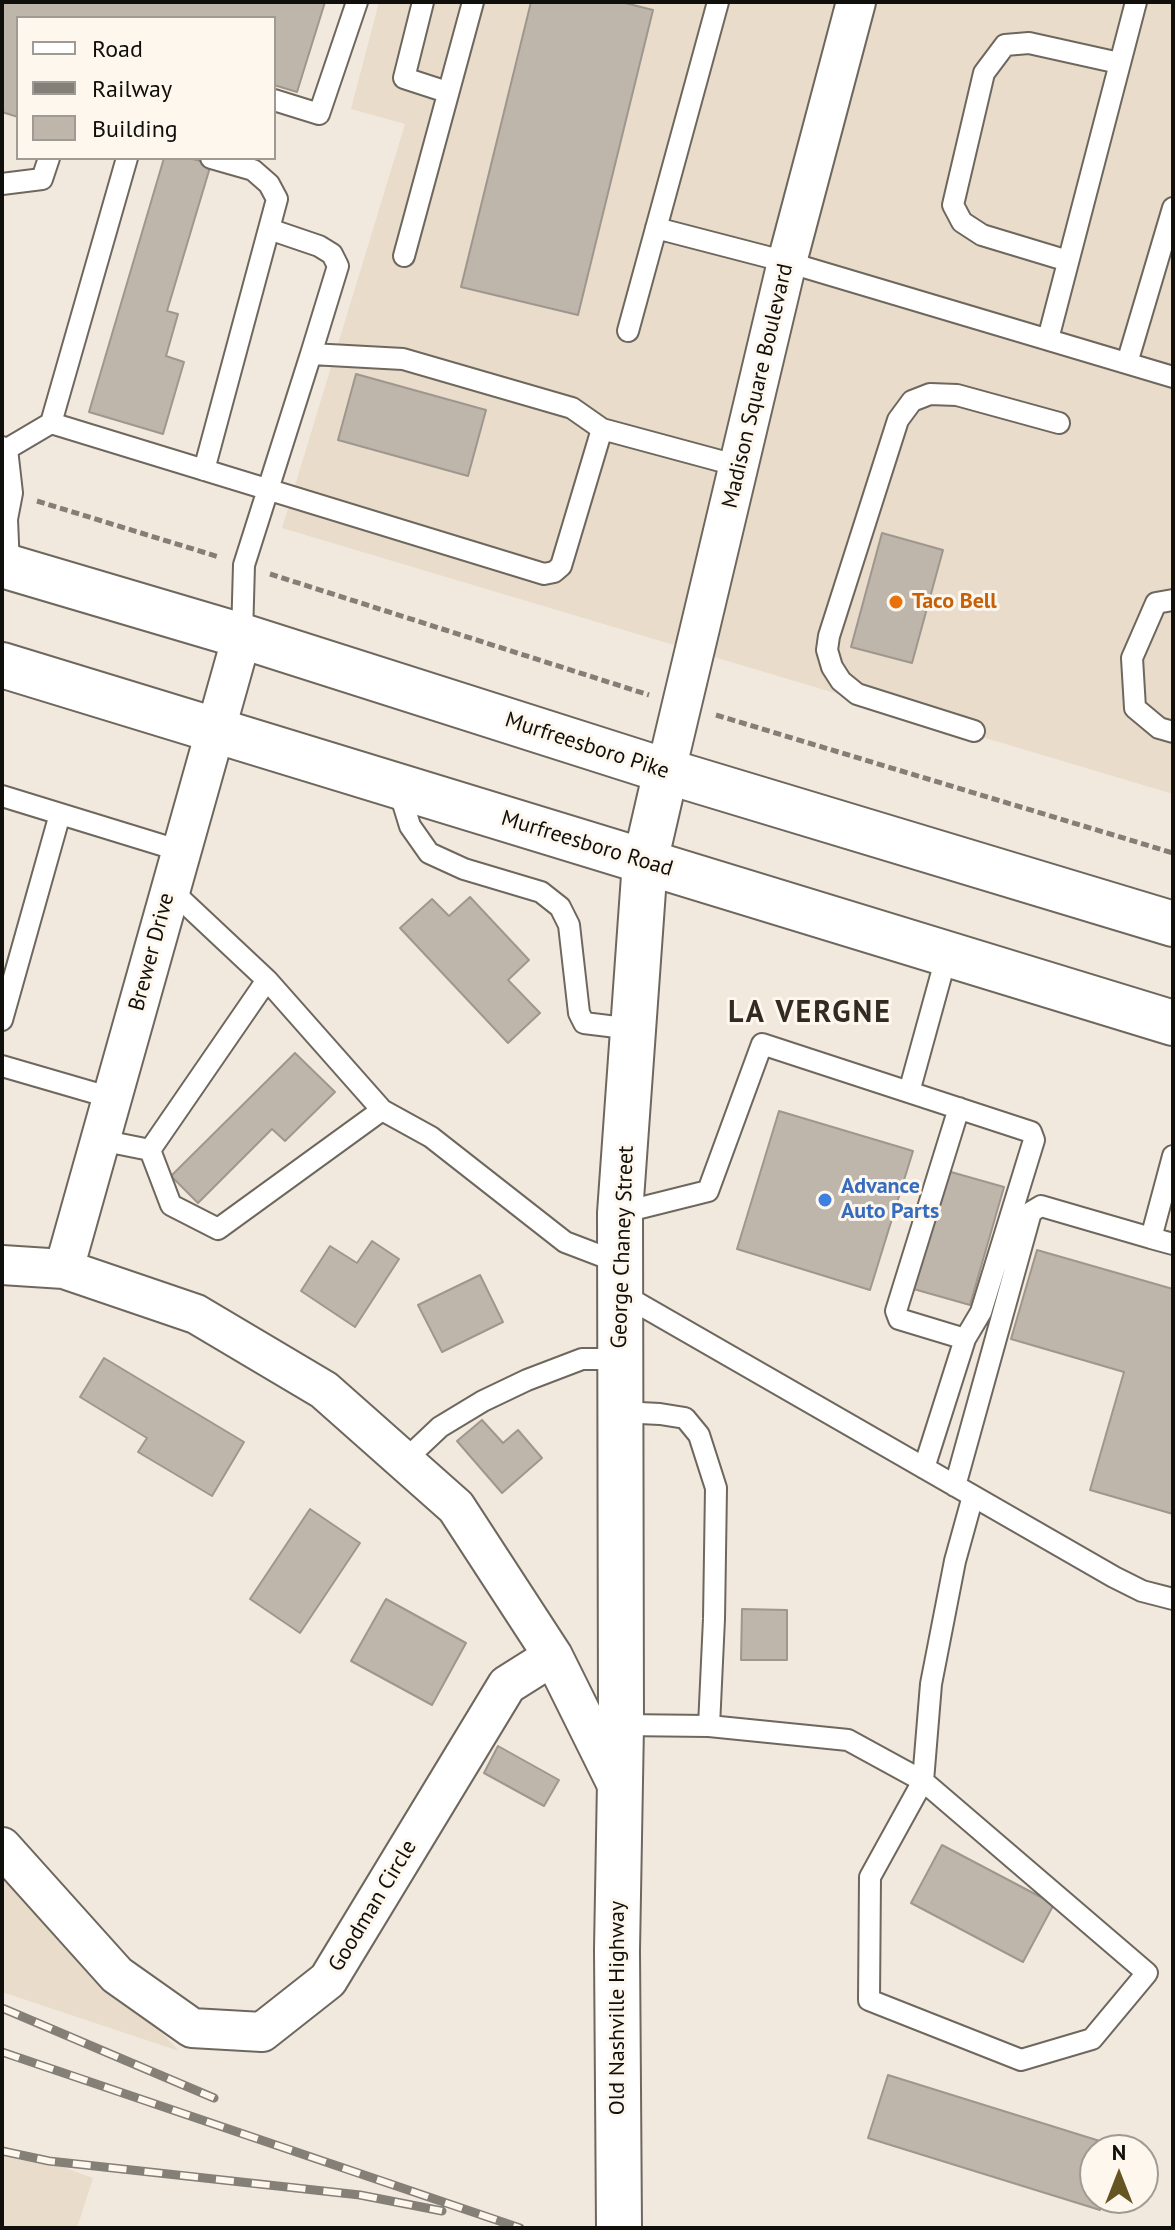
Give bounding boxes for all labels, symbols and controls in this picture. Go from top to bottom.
legend [16,16,276,160]
text: Road [92,33,143,64]
text: Railway [92,73,172,104]
text: Building [92,113,178,144]
street label: Madison Square Boulevard [717,261,799,511]
place label: Taco Bell [912,589,997,615]
marker: Taco Bell [887,593,905,611]
street label: Murfreesboro Pike [502,707,672,785]
street label: Murfreesboro Road [498,805,676,883]
street label: Brewer Drive [124,890,180,1014]
district label: LA VERGNE [728,995,892,1031]
street label: George Chaney Street [606,1145,640,1349]
place label: Advance Auto Parts [841,1174,939,1226]
marker: Advance Auto Parts [816,1191,834,1209]
street label: Goodman Circle [323,1835,423,1977]
street label: Old Nashville Highway [605,1901,631,2115]
north arrow [1079,2134,1159,2214]
text: N [1112,2138,1126,2166]

